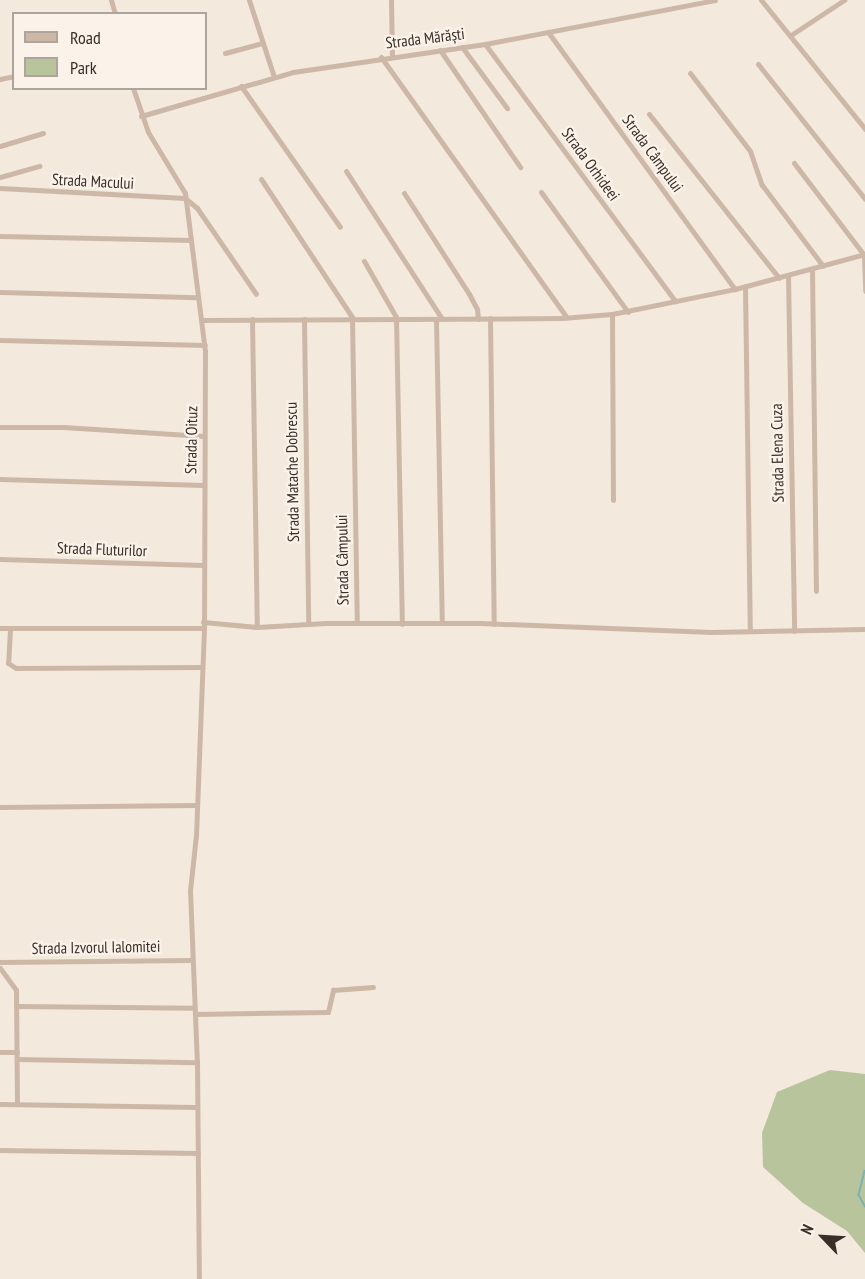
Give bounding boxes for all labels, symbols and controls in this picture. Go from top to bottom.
legend [12,12,207,90]
street label: Strada Mărăști [384,24,466,52]
text: Road [70,26,101,49]
text: Park [70,56,97,79]
street label: Strada Câmpului [619,111,687,195]
street label: Strada Orhideei [558,124,624,204]
street label: Strada Macului [51,169,135,193]
street label: Strada Matache Dobrescu [281,402,303,542]
street label: Strada Elena Cuza [767,403,787,503]
street label: Strada Oituz [181,406,201,474]
street label: Strada Câmpului [332,514,352,606]
street label: Strada Fluturilor [57,538,147,560]
street label: Strada Izvorul Ialomitei [31,936,161,958]
north arrow [793,1207,853,1267]
text: N [796,1221,818,1238]

